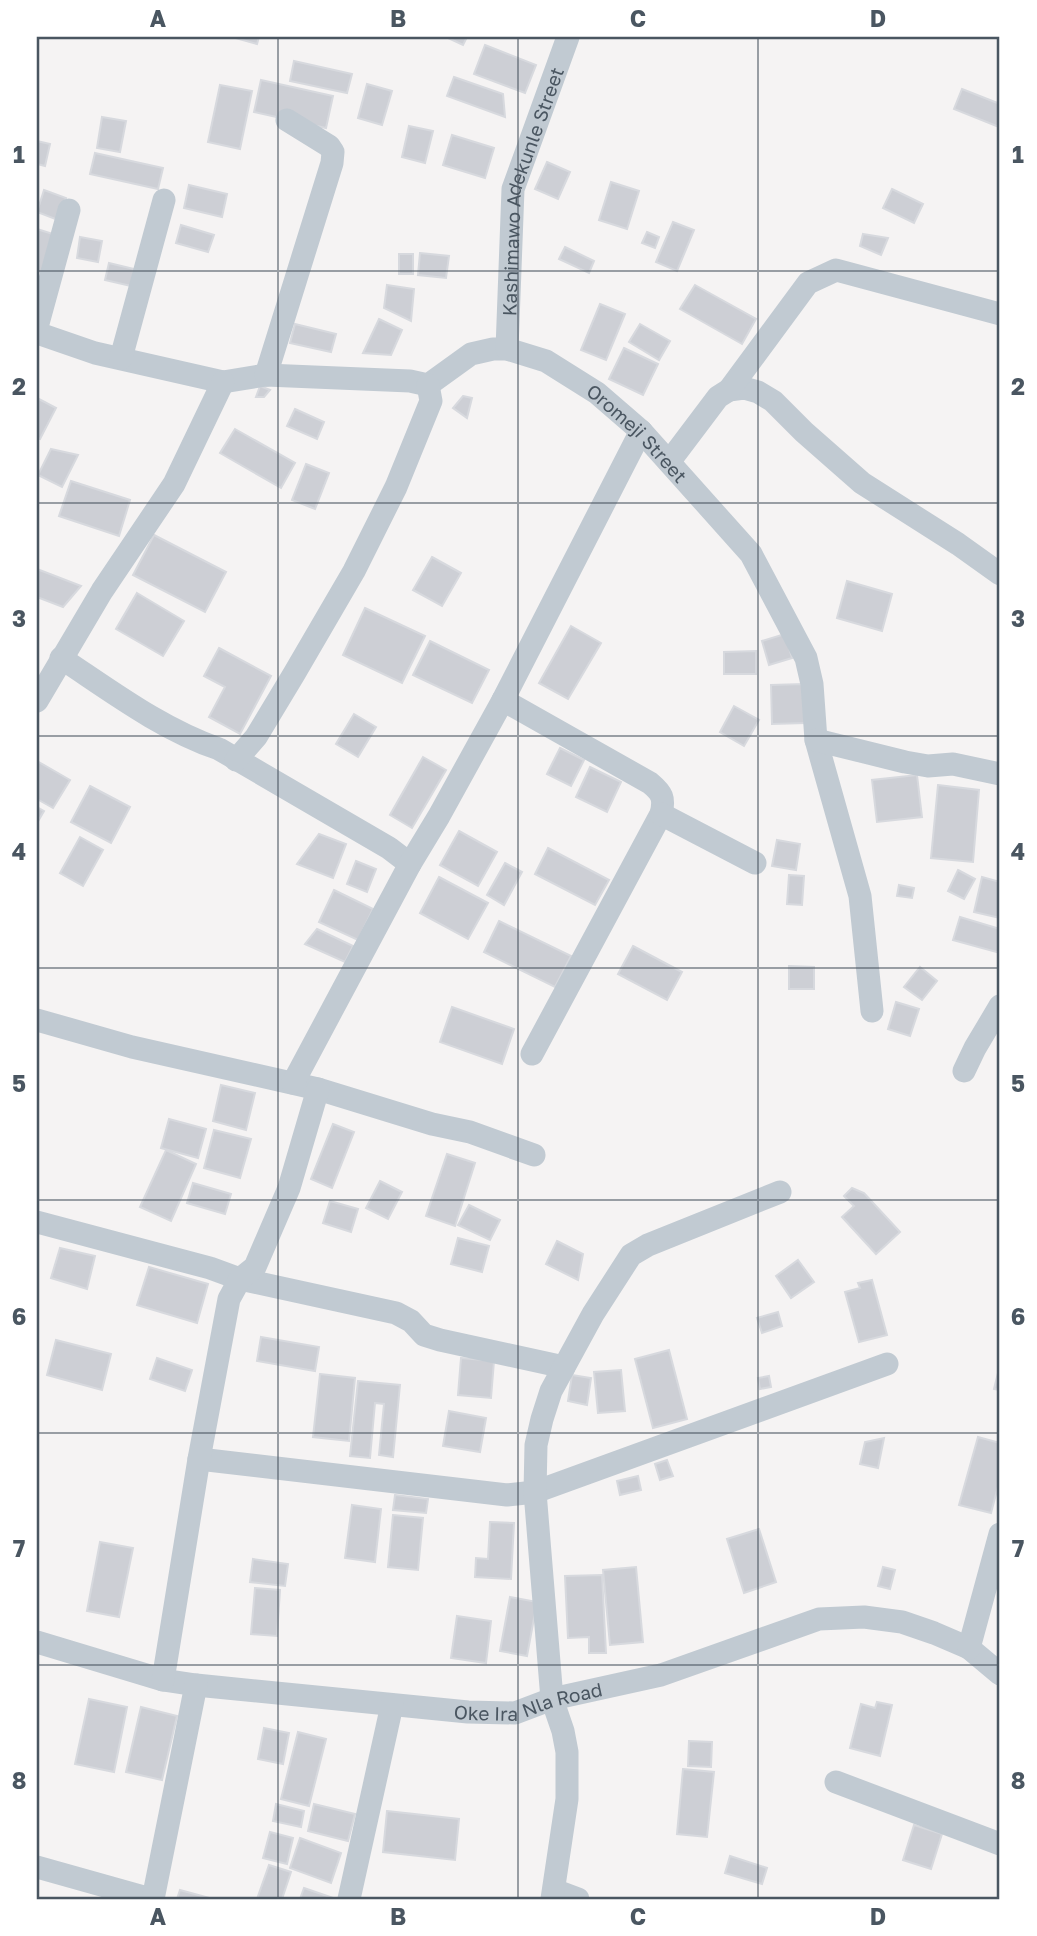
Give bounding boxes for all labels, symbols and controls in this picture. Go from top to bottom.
text: A [150,4,167,32]
text: B [390,4,406,32]
text: C [630,4,646,32]
text: D [870,4,886,32]
street label: Kashimawo Adekunle Street [497,64,568,317]
text: 1 [13,140,25,168]
text: 1 [1012,140,1024,168]
text: 2 [12,372,26,400]
text: 2 [1011,372,1025,400]
street label: Oromeji Street [583,378,693,487]
text: 3 [12,604,26,632]
text: 3 [1011,604,1025,632]
text: 4 [12,837,26,865]
text: 4 [1011,837,1025,865]
text: 5 [12,1069,26,1097]
text: 5 [1011,1069,1025,1097]
text: 6 [12,1302,26,1330]
text: 6 [1011,1302,1025,1330]
text: 7 [13,1534,25,1562]
text: 7 [1012,1534,1024,1562]
street label: Oke Ira Nla Road [453,1677,604,1725]
text: 8 [12,1766,26,1794]
text: 8 [1011,1766,1025,1794]
text: A [150,1902,167,1930]
text: B [390,1902,406,1930]
text: C [630,1902,646,1930]
text: D [870,1902,886,1930]

